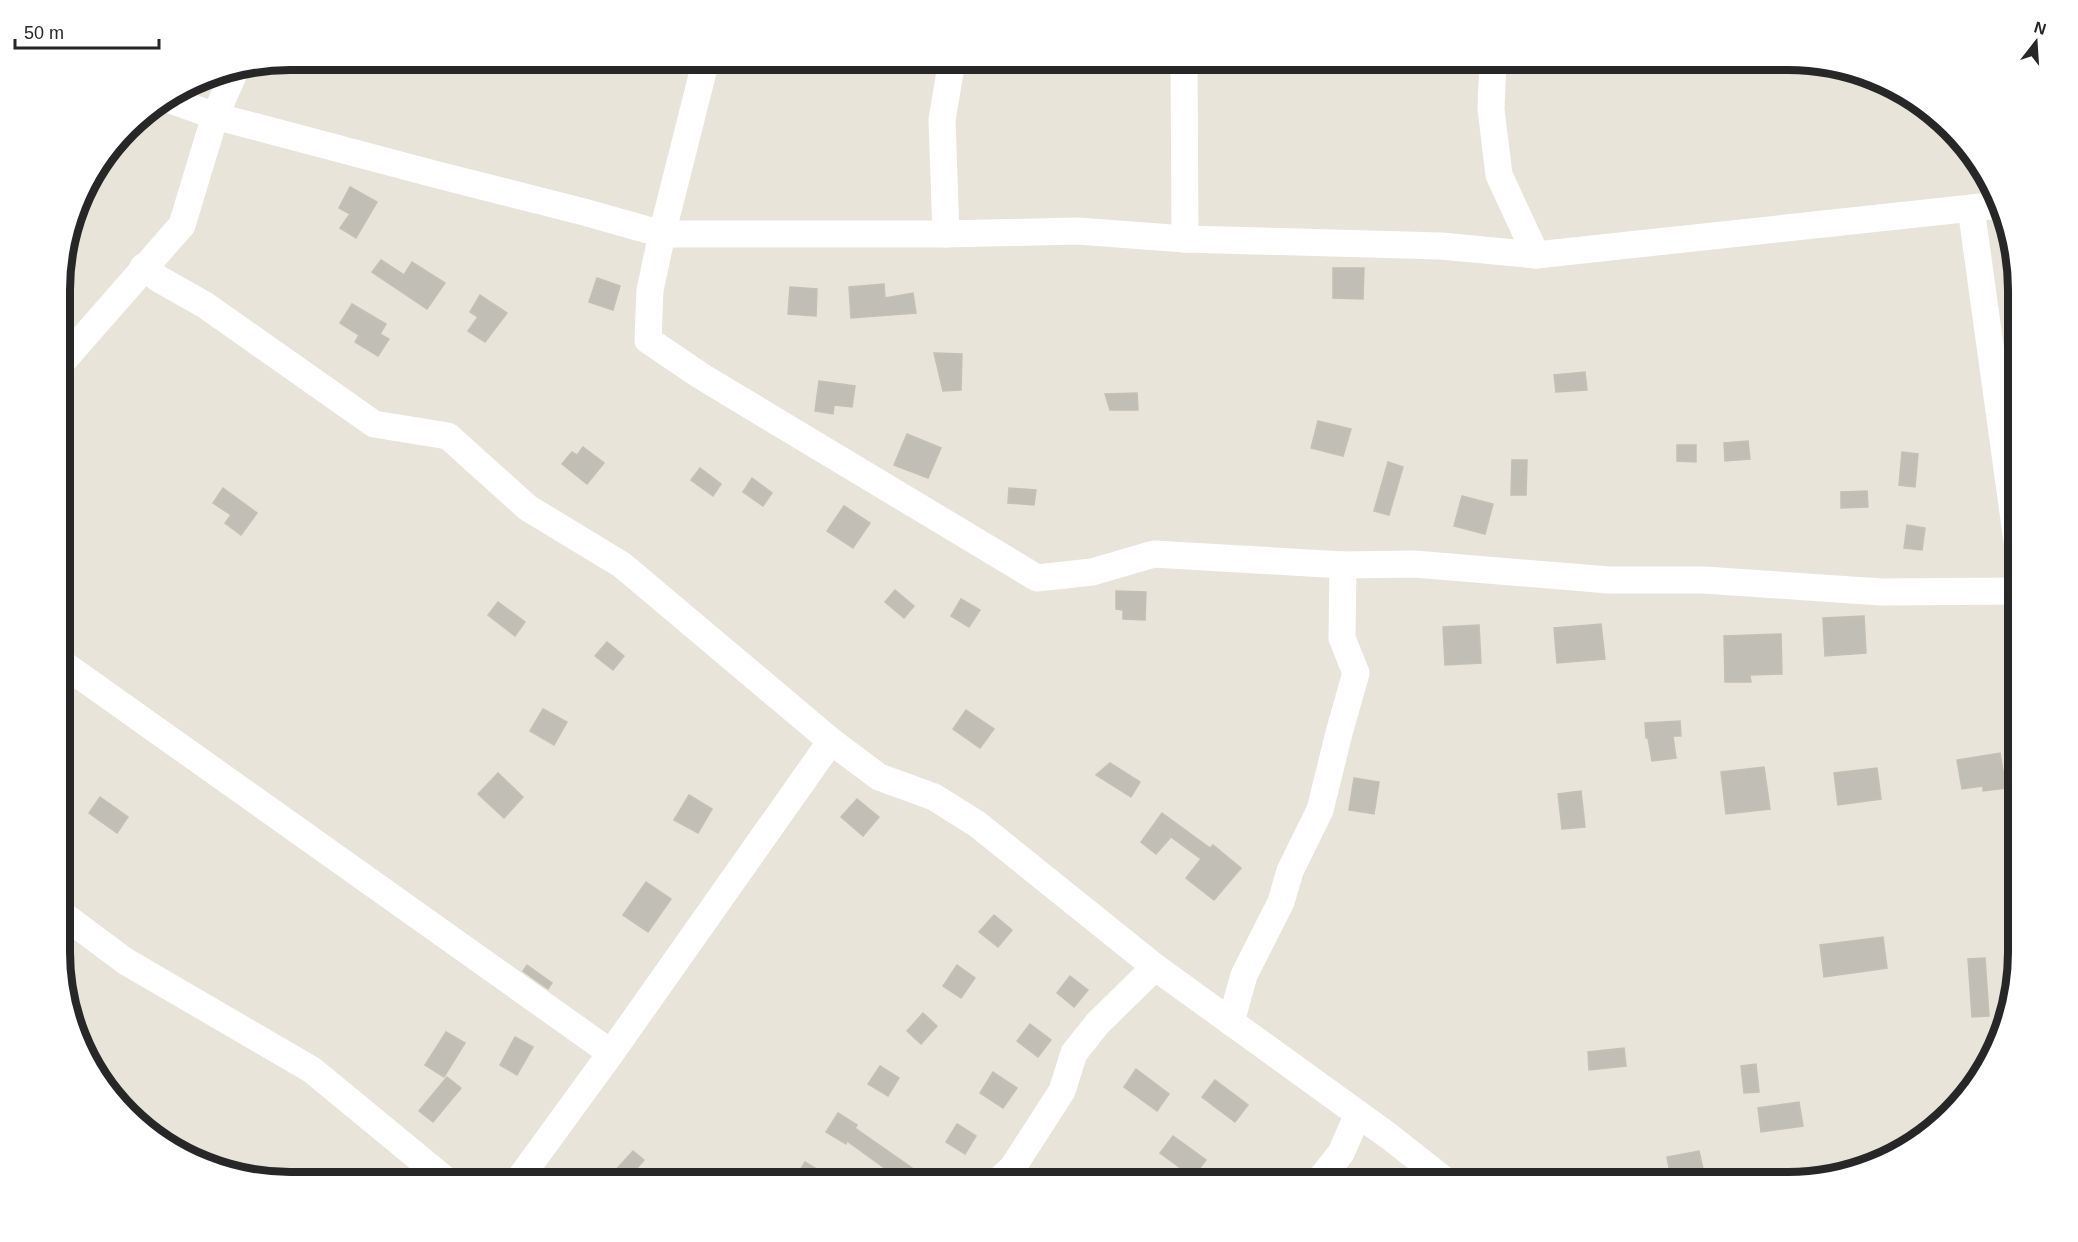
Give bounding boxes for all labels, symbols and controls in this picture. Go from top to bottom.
scale bar [15,12,159,50]
north arrow [2006,12,2066,72]
text: N [2032,18,2048,38]
text: 50 m [24,23,64,43]

